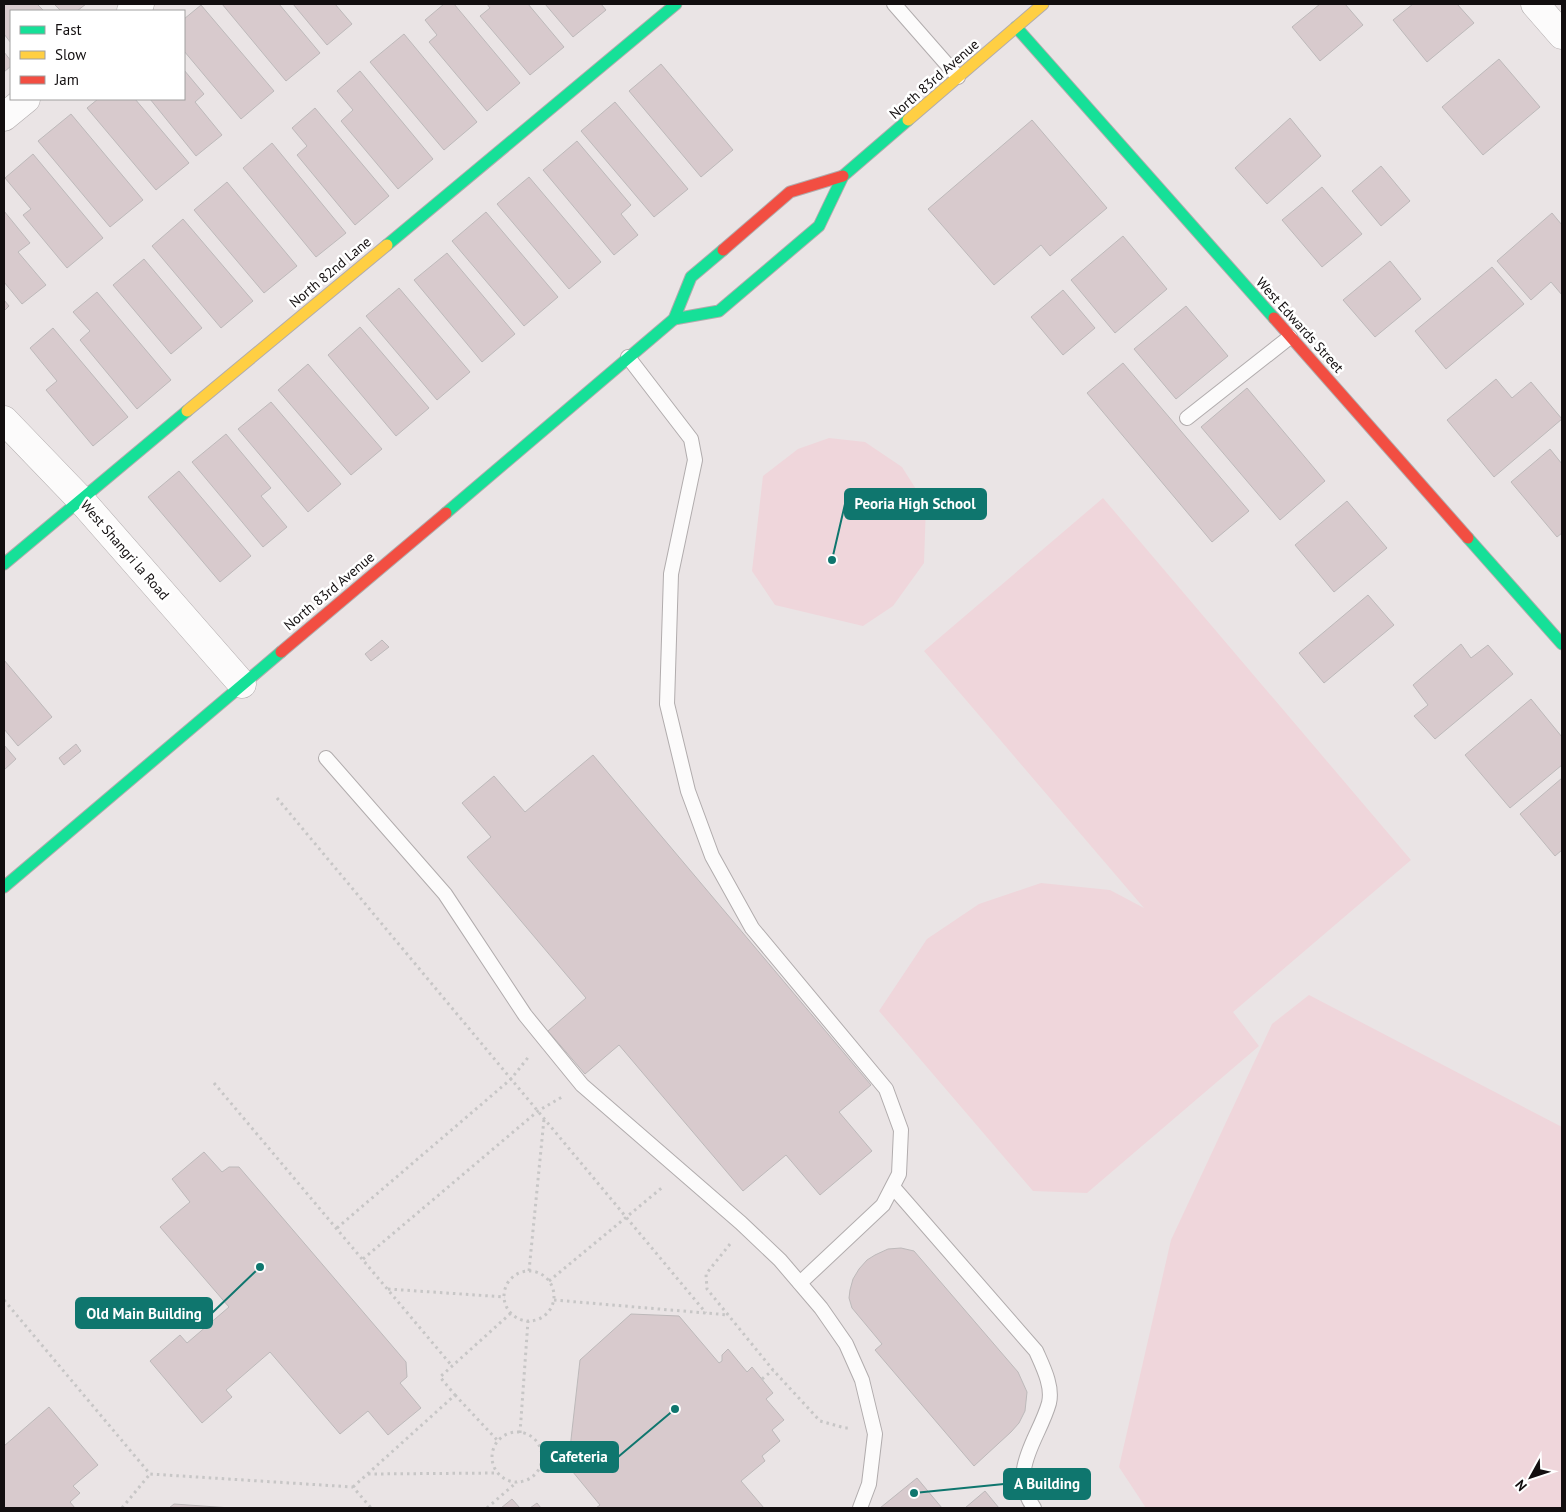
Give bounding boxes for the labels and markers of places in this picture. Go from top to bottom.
callout: Peoria High School [845,489,986,519]
callout: Old Main Building [76,1298,212,1328]
callout: Cafeteria [541,1442,618,1472]
callout: A Building [1004,1469,1090,1499]

